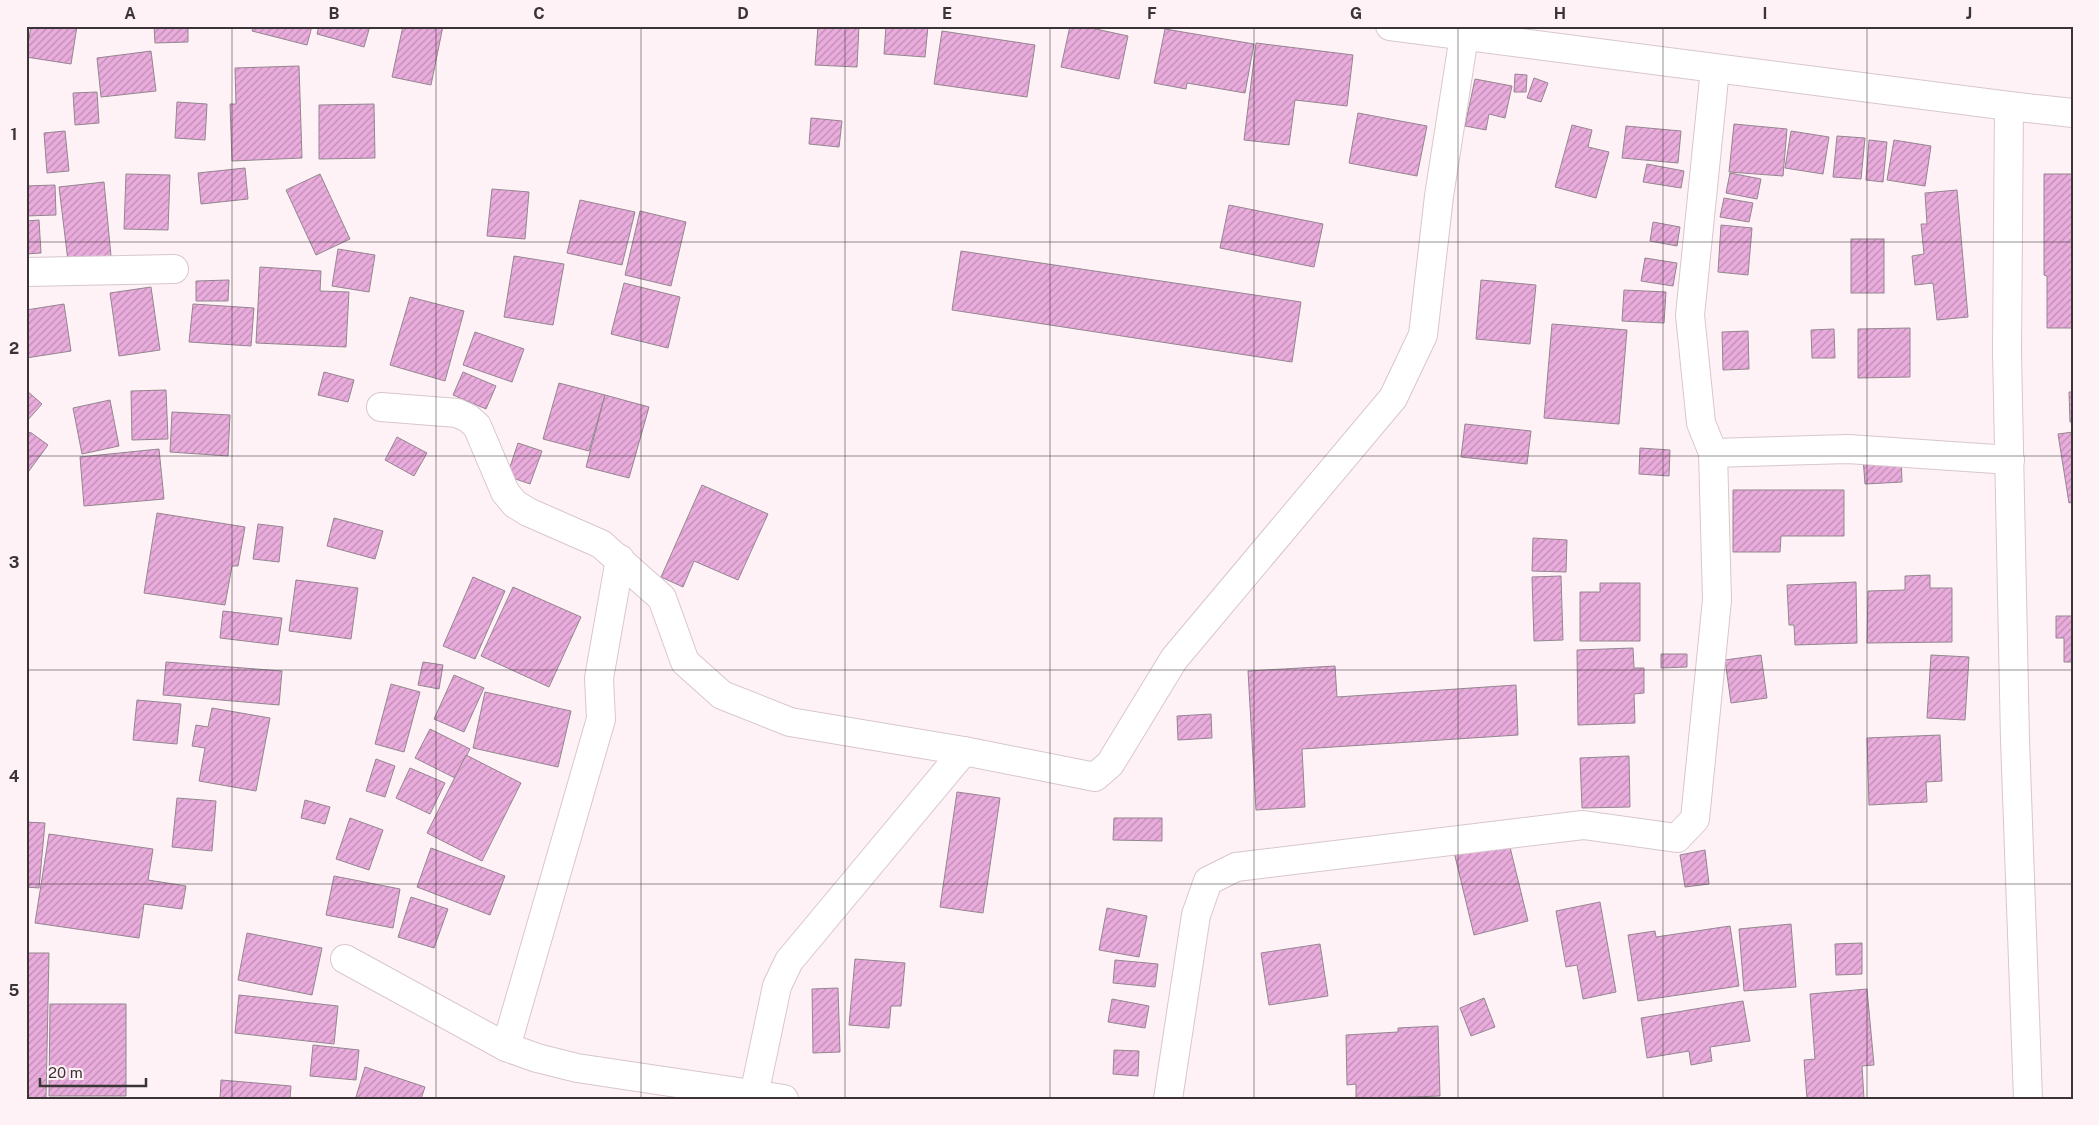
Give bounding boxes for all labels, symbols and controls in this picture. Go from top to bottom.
text: A [124,4,136,23]
text: B [329,4,340,23]
text: C [533,4,545,23]
text: D [737,4,749,23]
text: E [942,4,952,23]
text: F [1147,4,1157,23]
text: G [1350,4,1362,23]
text: H [1554,4,1566,23]
text: I [1763,4,1767,23]
text: J [1966,4,1972,23]
text: 1 [11,125,17,144]
text: 2 [9,339,19,358]
text: 3 [9,553,19,572]
text: 4 [9,767,20,786]
text: 5 [9,981,20,1000]
scale bar [40,1055,146,1087]
text: 20 m [48,1064,83,1081]

